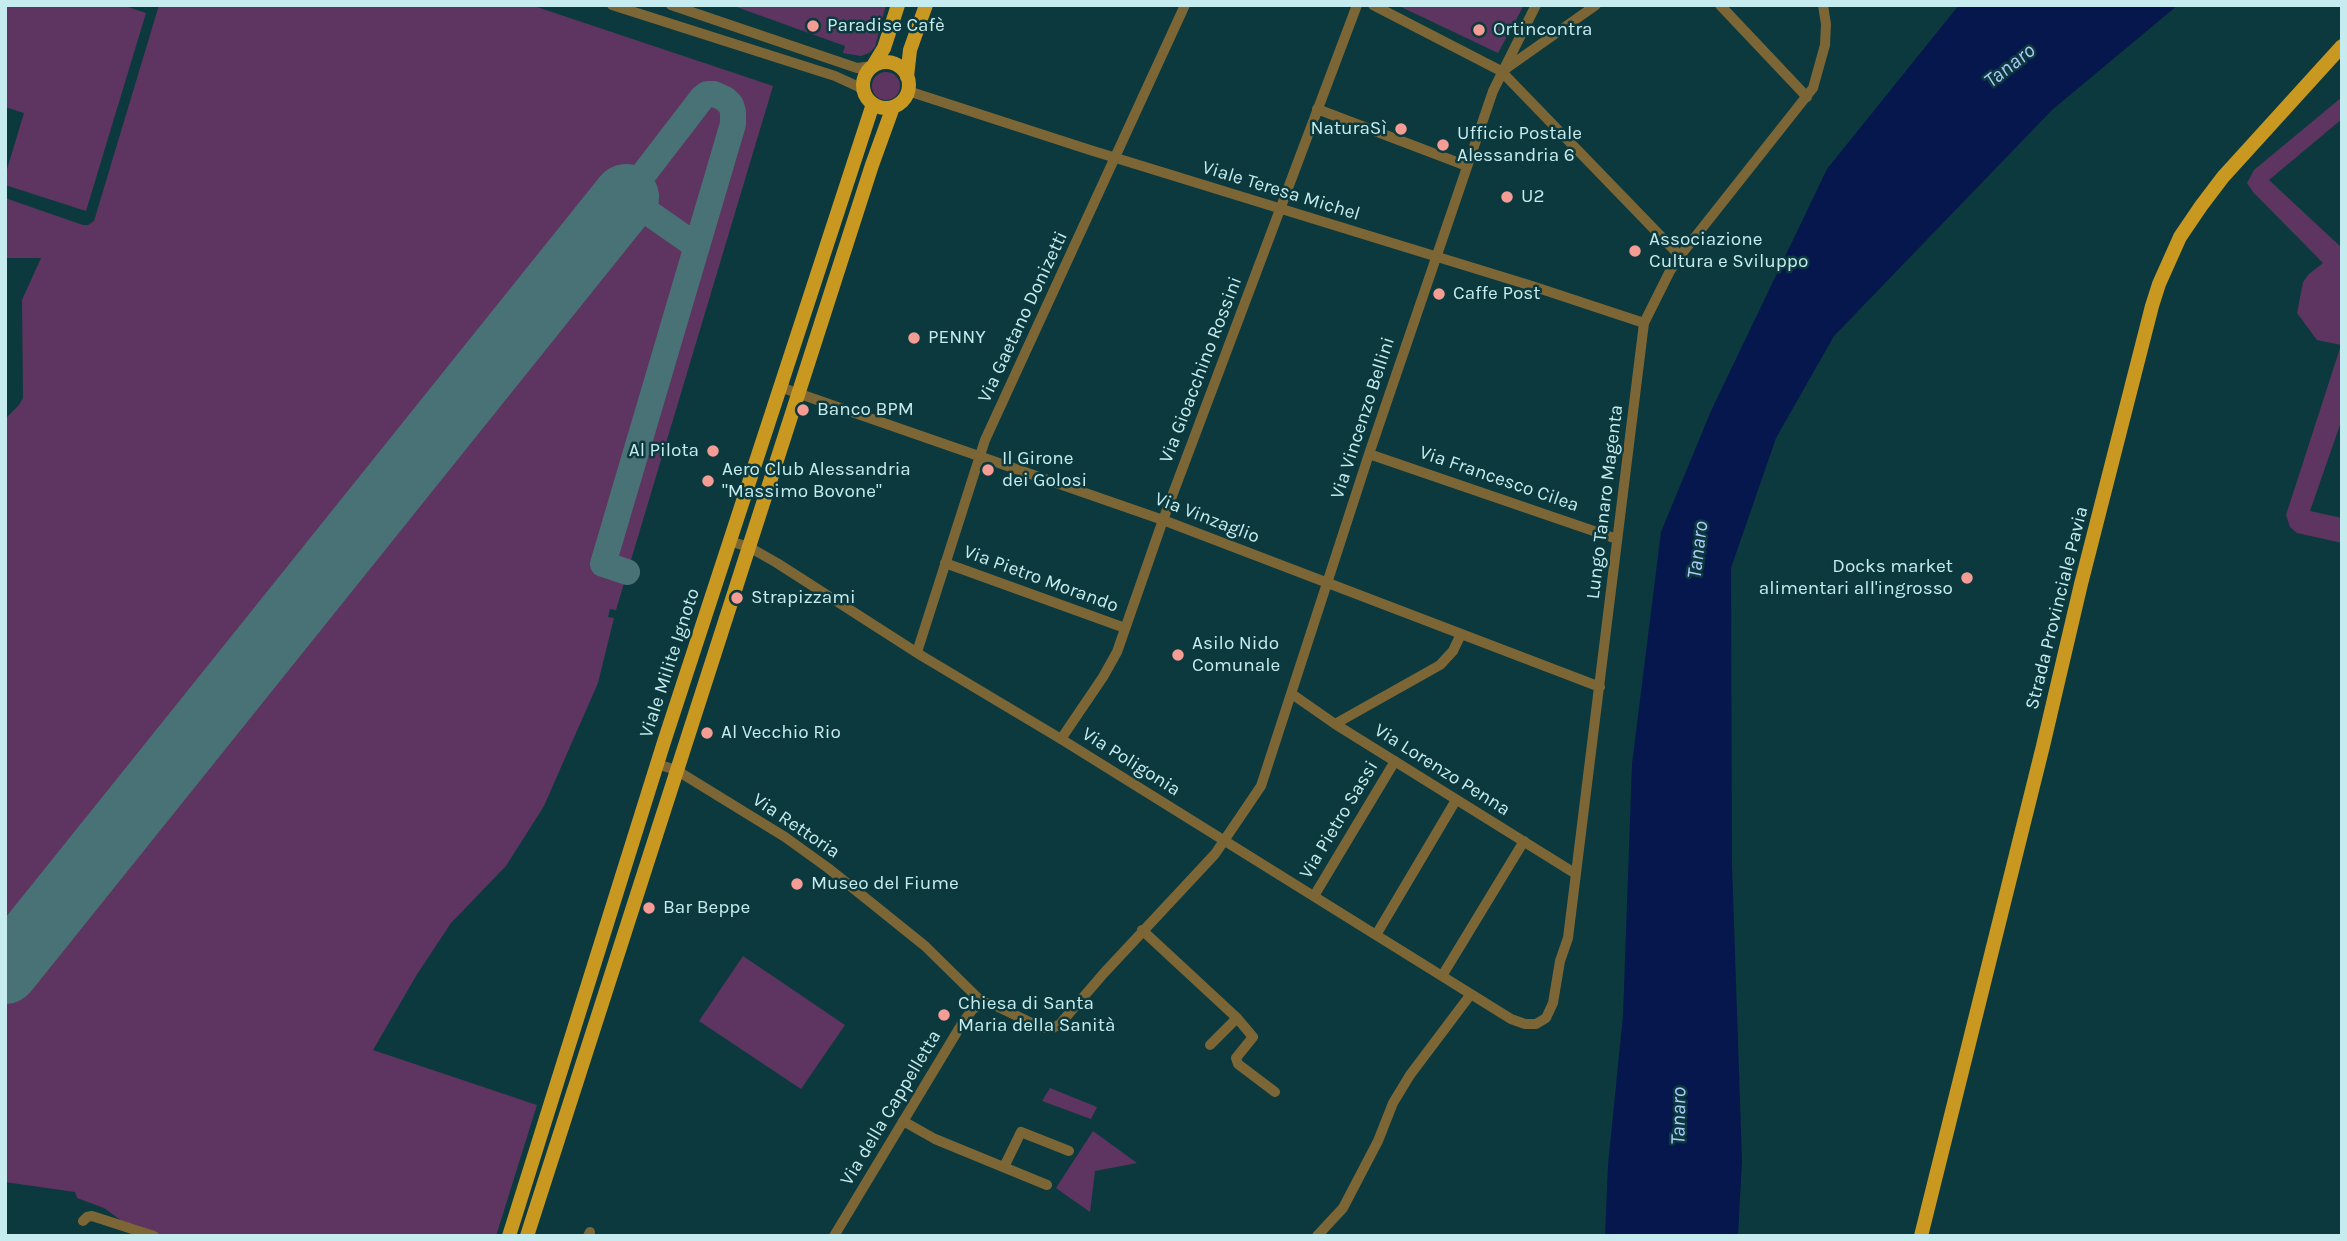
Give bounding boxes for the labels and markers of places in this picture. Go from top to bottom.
place label: Paradise Cafè [827,15,945,37]
marker: Paradise Cafè [805,18,821,34]
place label: Ortincontra [1493,19,1593,41]
marker: Ortincontra [1471,22,1487,38]
place label: NaturaSì [1310,118,1387,140]
marker: NaturaSì [1393,121,1409,137]
place label: Ufficio Postale Alessandria 6 [1457,123,1582,167]
marker: Ufficio Postale Alessandria 6 [1435,137,1451,153]
place label: U2 [1521,186,1544,208]
marker: U2 [1499,189,1515,205]
place label: Associazione Cultura e Sviluppo [1649,229,1808,273]
marker: Associazione Cultura e Sviluppo [1627,243,1643,259]
place label: Caffe Post [1453,283,1540,305]
marker: Caffe Post [1431,286,1447,302]
place label: PENNY [928,327,986,349]
marker: PENNY [906,330,922,346]
place label: Banco BPM [817,399,914,421]
marker: Banco BPM [795,402,811,418]
place label: Al Pilota [629,440,699,462]
marker: Al Pilota [705,443,721,459]
place label: Il Girone dei Golosi [1002,448,1087,492]
place label: Aero Club Alessandria "Massimo Bovone" [722,459,911,503]
marker: Il Girone dei Golosi [980,462,996,478]
marker: Aero Club Alessandria "Massimo Bovone" [700,473,716,489]
place label: Docks market alimentari all'ingrosso [1759,556,1953,600]
marker: Docks market alimentari all'ingrosso [1959,570,1975,586]
place label: Strapizzami [751,587,856,609]
marker: Strapizzami [729,590,745,606]
place label: Asilo Nido Comunale [1192,633,1280,677]
marker: Asilo Nido Comunale [1170,647,1186,663]
place label: Al Vecchio Rio [721,722,841,744]
marker: Al Vecchio Rio [699,725,715,741]
place label: Museo del Fiume [811,873,959,895]
marker: Museo del Fiume [789,876,805,892]
place label: Bar Beppe [663,897,750,919]
marker: Bar Beppe [641,900,657,916]
place label: Chiesa di Santa Maria della Sanità [958,993,1115,1037]
marker: Chiesa di Santa Maria della Sanità [936,1007,952,1023]

